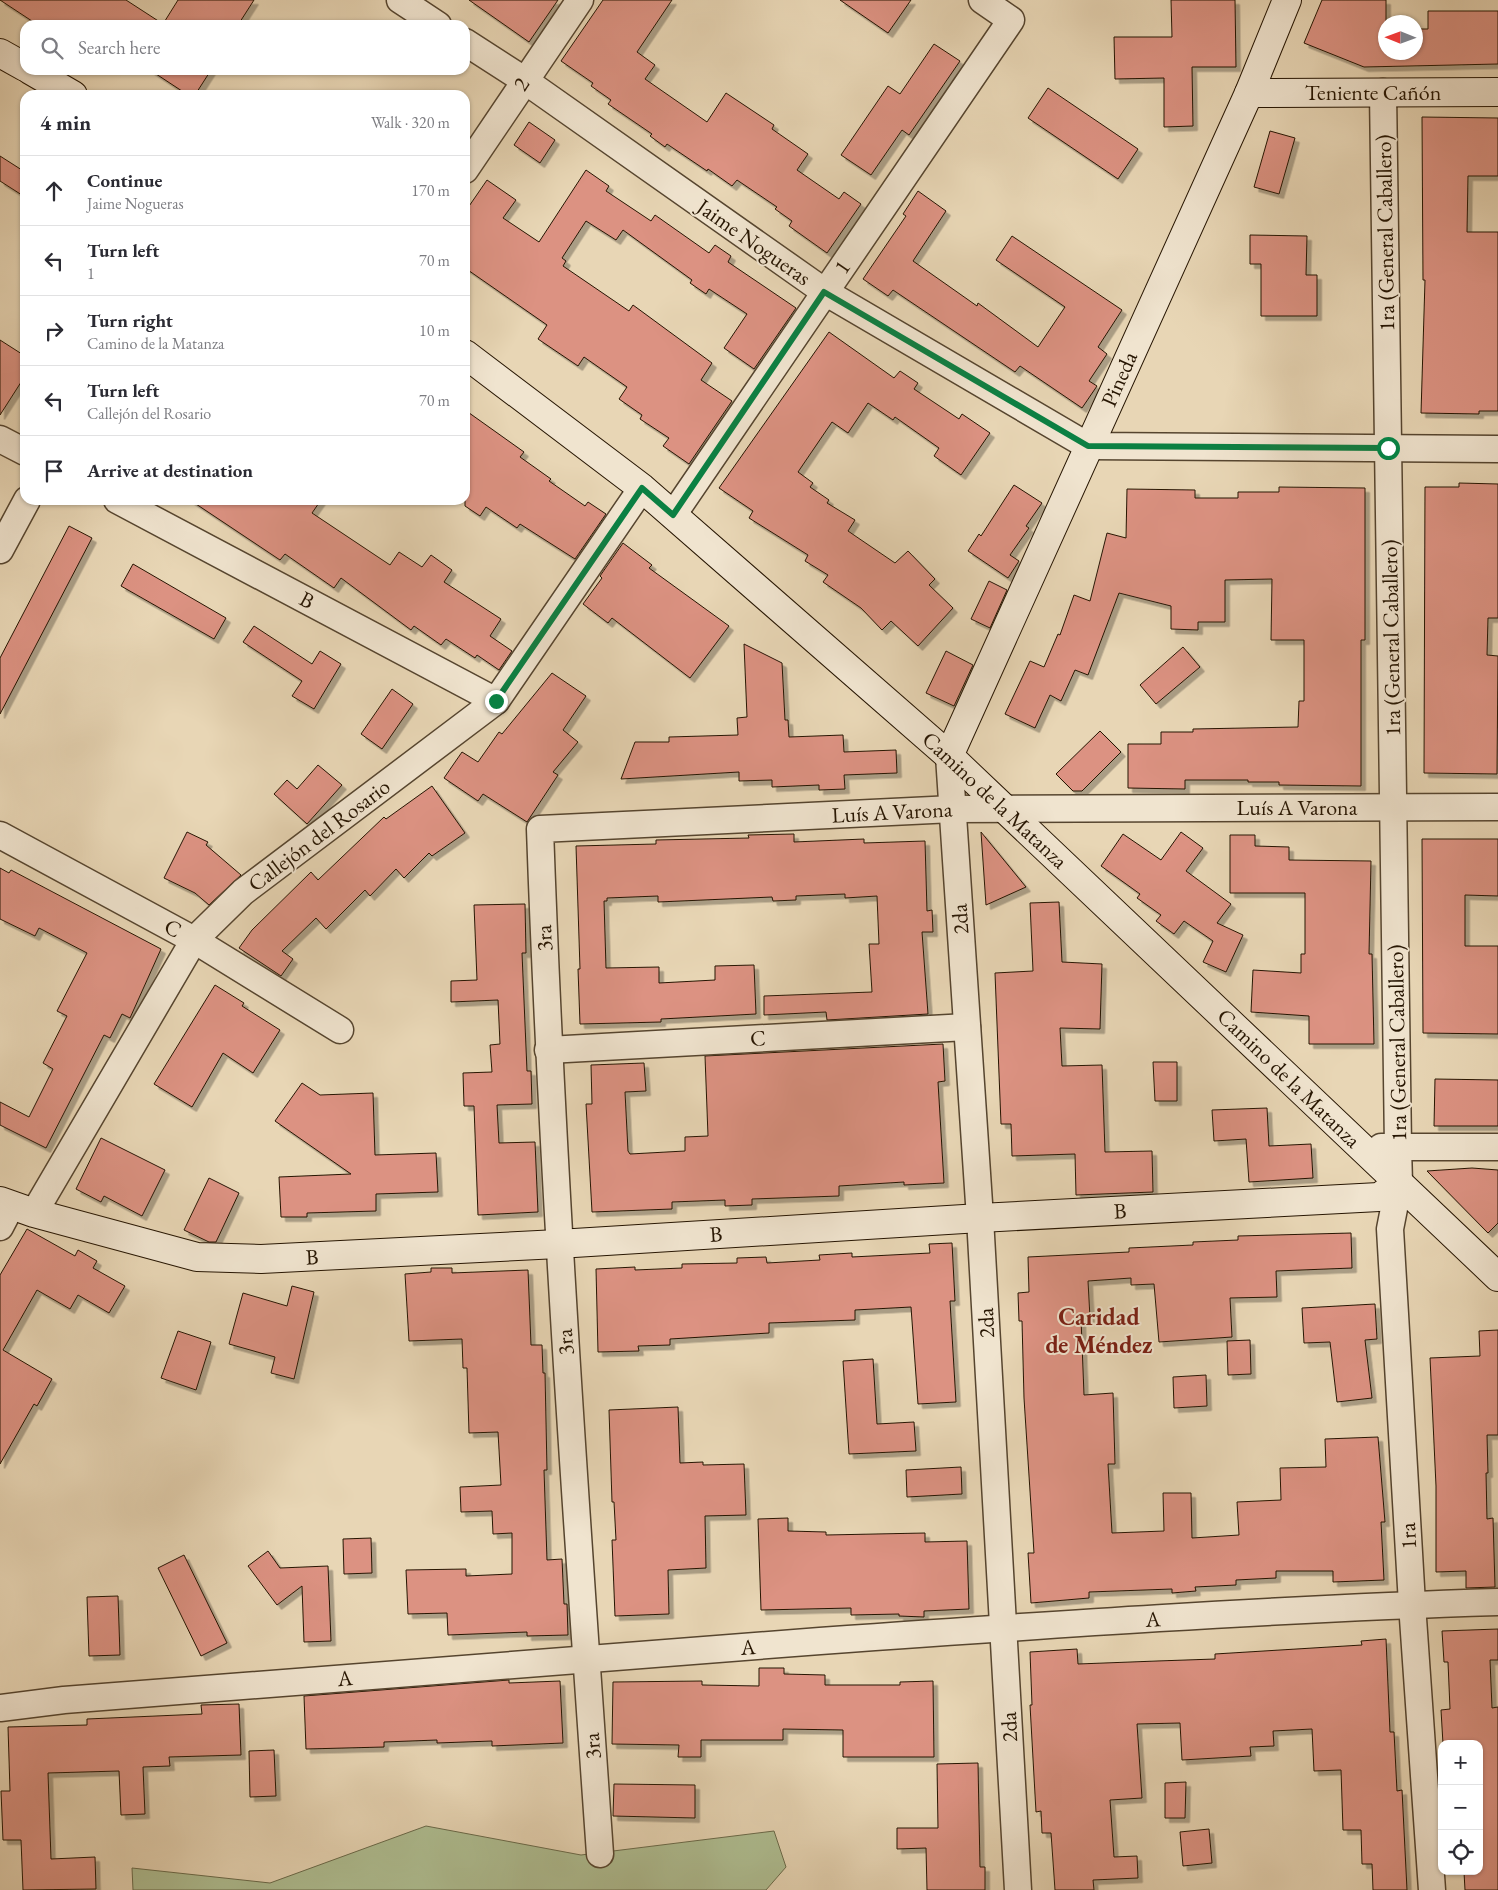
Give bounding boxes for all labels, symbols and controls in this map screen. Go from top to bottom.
north arrow [1378,15,1423,60]
search box [20,20,470,75]
icon: search [38,34,66,62]
text: Search here [78,35,160,60]
street label: 2 [506,71,536,96]
street label: Teniente Cañón [1305,78,1442,107]
text: 4 min [40,109,91,136]
text: Walk · 320 m [371,112,450,133]
street label: 1ra (General Caballero) [1369,134,1401,332]
text: Continue [87,168,162,193]
icon: ahead [40,177,68,205]
text: 170 m [411,180,450,201]
street label: Jaime Nogueras [690,191,817,292]
text: Jaime Nogueras [87,193,184,214]
text: Turn left [87,238,159,263]
icon: left [40,247,68,275]
text: 70 m [419,250,450,271]
street label: 1 [827,255,857,279]
text: 1 [87,263,95,284]
text: Turn right [87,308,173,333]
icon: right [40,317,68,345]
text: 10 m [419,320,450,341]
text: Camino de la Matanza [87,333,224,354]
street label: Pineda [1094,347,1144,411]
text: Turn left [87,378,159,403]
icon: left [40,387,68,415]
text: 70 m [419,390,450,411]
text: Callejón del Rosario [87,403,211,424]
route start [1377,437,1400,460]
icon: arrive [40,457,68,485]
text: Arrive at destination [87,458,253,483]
street label: 1ra (General Caballero) [1375,539,1407,737]
street label: B [294,584,320,616]
route end [485,690,508,713]
street label: Camino de la Matanza [916,725,1074,875]
street label: Callejón del Rosario [242,772,396,898]
street label: Luís A Varona [1237,793,1358,822]
street label: Luís A Varona [831,794,953,830]
street label: 2da [944,903,976,935]
street label: C [159,912,187,944]
street label: 3ra [529,924,559,952]
street label: 1ra (General Caballero) [1381,944,1413,1142]
street label: Camino de la Matanza [1211,1002,1367,1154]
street label: C [749,1023,767,1053]
street label: B [1113,1196,1127,1226]
street label: B [709,1219,724,1249]
street label: B [305,1242,319,1272]
district label: Caridad de Méndez [1045,1301,1153,1360]
street label: 2da [971,1307,1001,1339]
street label: 3ra [550,1327,580,1356]
street label: 1ra [1393,1522,1423,1550]
street label: A [1144,1604,1162,1634]
street label: A [738,1632,757,1662]
street label: A [335,1663,355,1693]
street label: 2da [994,1711,1024,1743]
street label: 3ra [577,1731,607,1760]
map controls [1438,1740,1483,1875]
button: + [1438,1740,1483,1785]
button: − [1438,1785,1483,1830]
button: locate [1438,1830,1483,1875]

